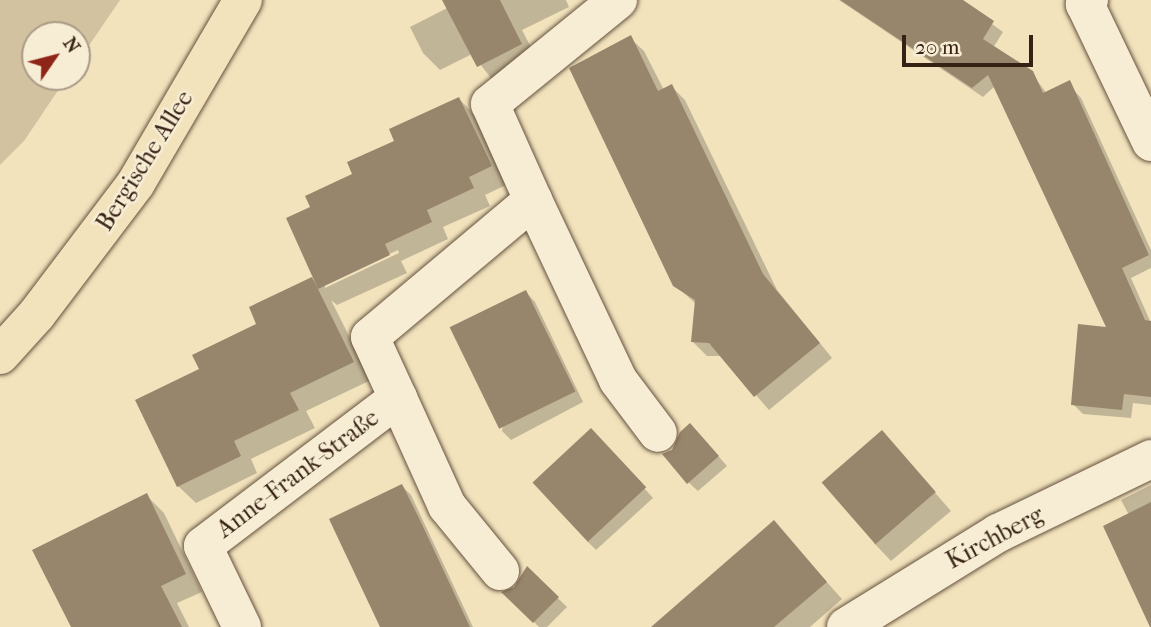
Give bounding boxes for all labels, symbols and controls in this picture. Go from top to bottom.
north arrow [21,21,91,91]
scale bar [906,21,1037,65]
text: N [58,33,85,57]
text: 20 m [915,35,959,59]
street label: Bergische Allee [90,86,200,236]
street label: Anne-Frank-Straße [211,404,385,544]
street label: Kirchberg [941,500,1049,576]

